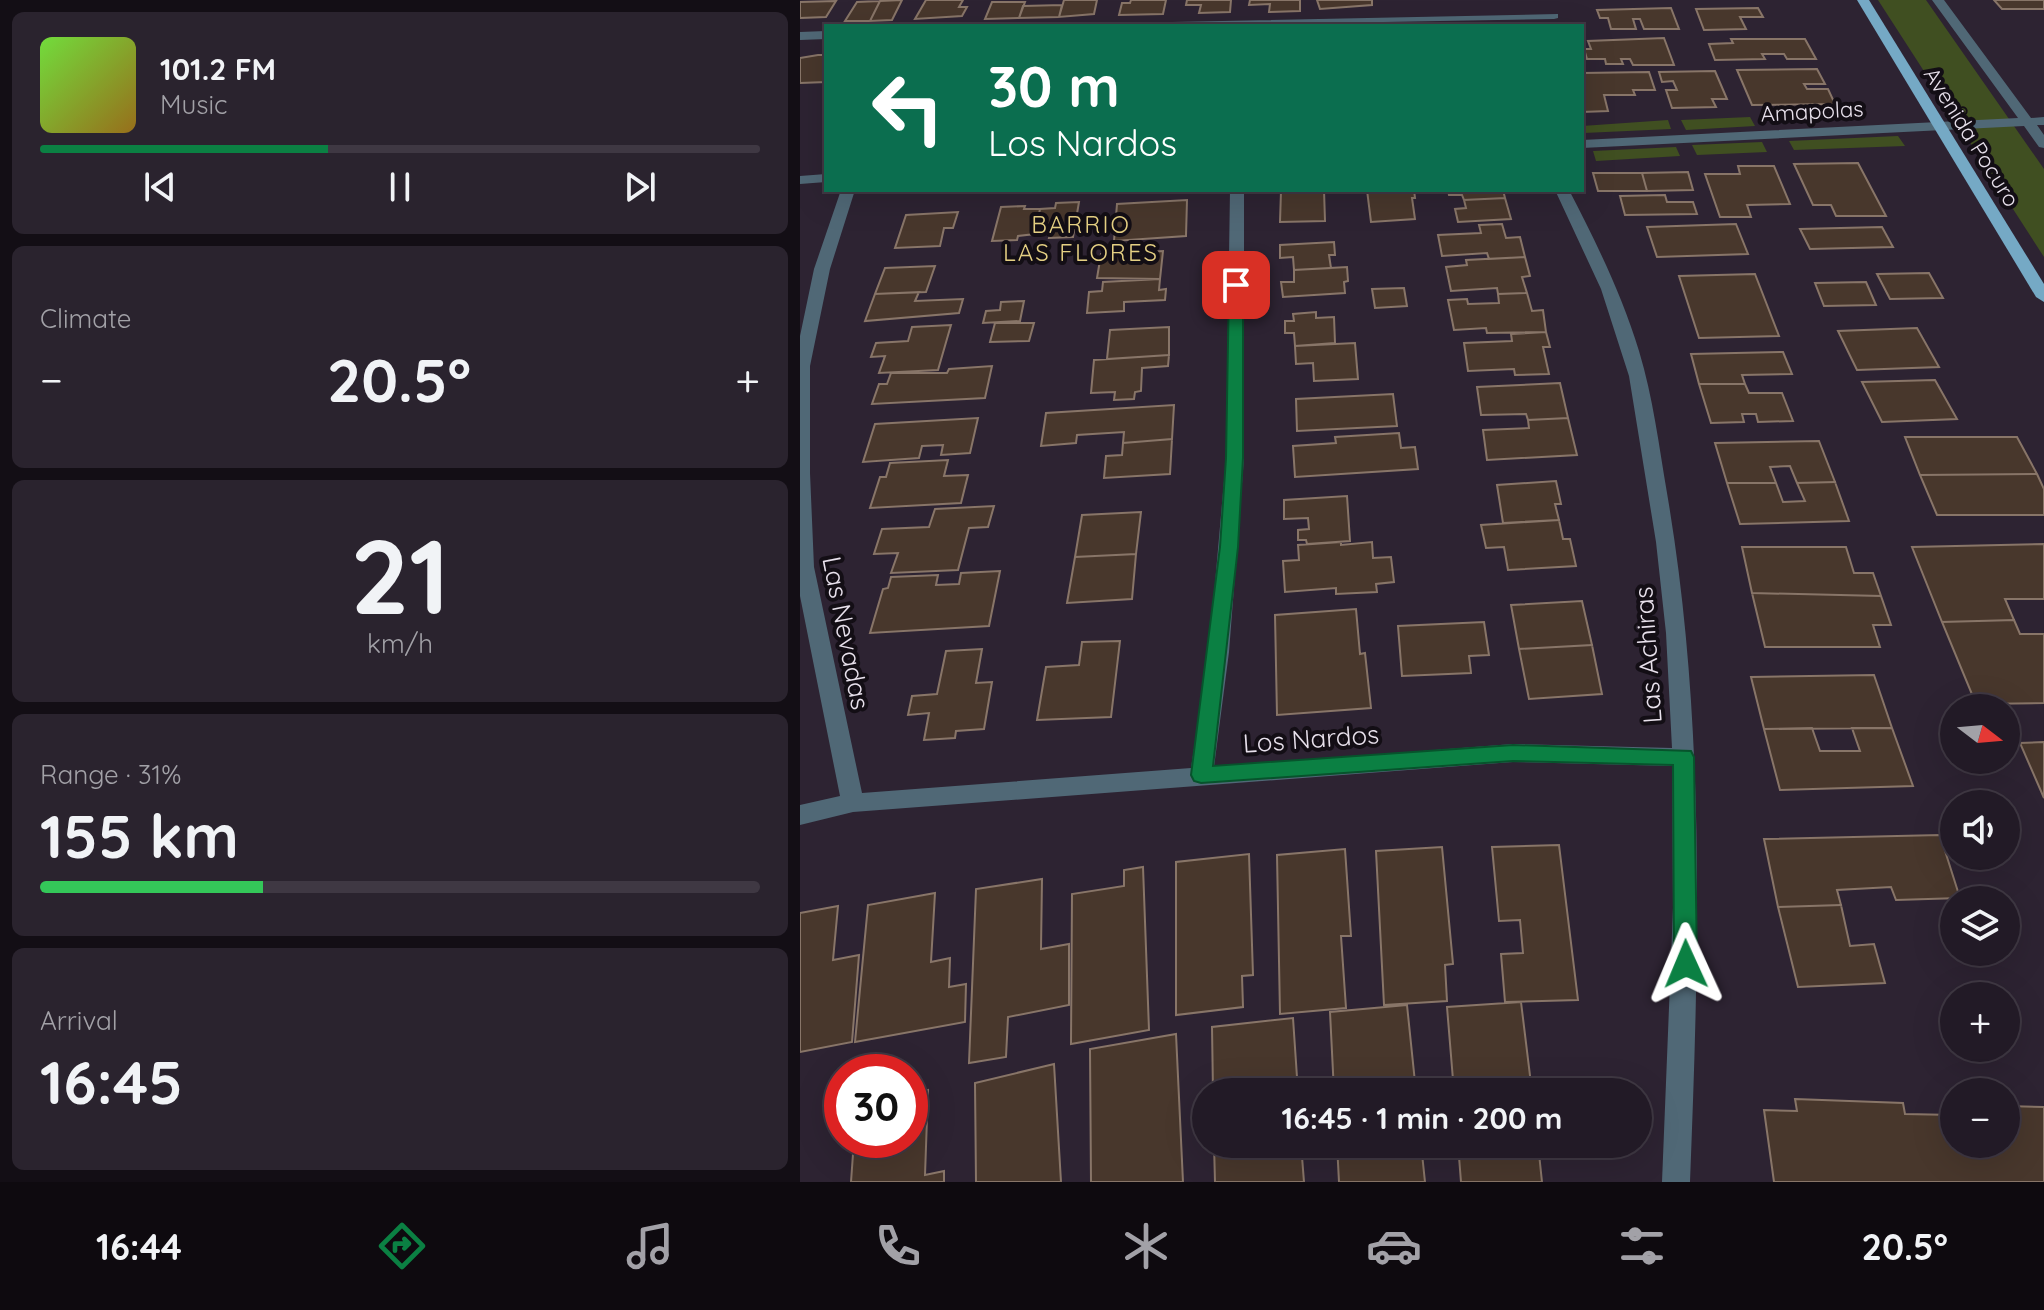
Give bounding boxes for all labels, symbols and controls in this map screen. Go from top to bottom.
text: 101.2 FM [160,50,276,88]
text: 30 m [988,51,1120,121]
icon: left [856,56,960,160]
street label: Avenida Pocuro [1918,62,2026,212]
text: Music [160,88,228,121]
street label: Amapolas [1760,94,1864,128]
text: Los Nardos [988,120,1177,165]
icon: previous [138,165,182,209]
icon: pause [378,165,422,209]
icon: next [618,165,662,209]
district label: BARRIO LAS FLORES [1003,209,1159,267]
pin [1202,251,1270,319]
icon: arrive [1214,263,1258,307]
text: Climate [40,302,131,335]
text: 20.5° [327,342,471,417]
text: − [40,352,63,407]
text: + [735,352,760,407]
text: 21 [350,510,450,640]
street label: Las Nevadas [815,553,878,712]
street label: Las Achiras [1626,585,1669,725]
text: km/h [367,627,433,660]
north arrow [1940,694,2020,774]
map controls [1940,694,2020,1158]
street label: Los Nardos [1242,717,1380,760]
text: Range · 31% [40,758,181,791]
button: sound [1940,790,2020,870]
text: 155 km [40,798,239,873]
button: layers [1940,886,2020,966]
position arrow [1644,922,1728,1006]
button: + [1940,982,2020,1062]
text: Arrival [40,1004,118,1037]
text: 16:45 [40,1044,183,1119]
speed limit sign: 30 [824,1054,928,1158]
button: − [1940,1078,2020,1158]
text: 16:45 · 1 min · 200 m [1282,1099,1562,1137]
icon: directions [374,1218,430,1274]
icon: music [622,1218,678,1274]
icon: phone [870,1218,926,1274]
icon: climate [1118,1218,1174,1274]
icon: car [1366,1218,1422,1274]
icon: filters [1614,1218,1670,1274]
text: 16:44 [96,1224,182,1269]
text: 20.5° [1861,1224,1948,1269]

